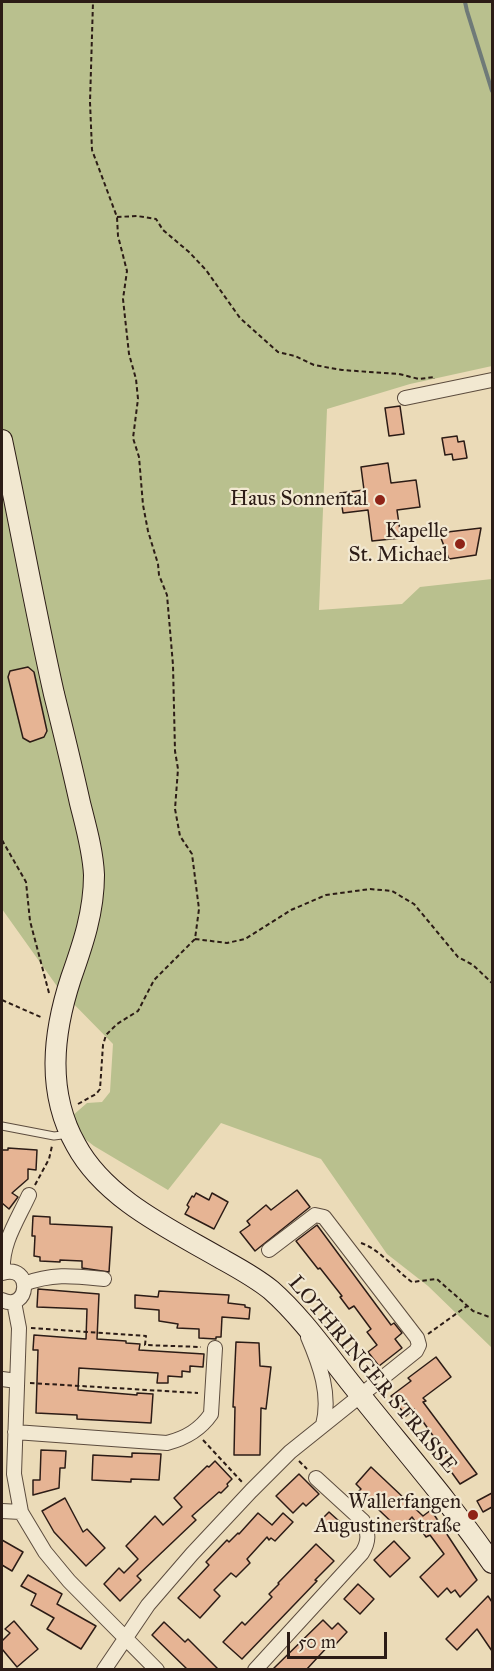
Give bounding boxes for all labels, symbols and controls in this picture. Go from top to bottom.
place label: Haus Sonnental [230,487,368,513]
marker: Haus Sonnental [373,493,387,507]
place label: Kapelle St. Michael [348,519,448,569]
marker: Kapelle St. Michael [453,537,467,551]
street label: LOTHRINGER STRASSE [282,1271,462,1479]
place label: Wallerfangen Augustinerstraße [314,1490,461,1540]
marker: Wallerfangen Augustinerstraße [466,1508,480,1522]
scale bar [290,1620,390,1658]
text: 50 m [298,1631,336,1653]

